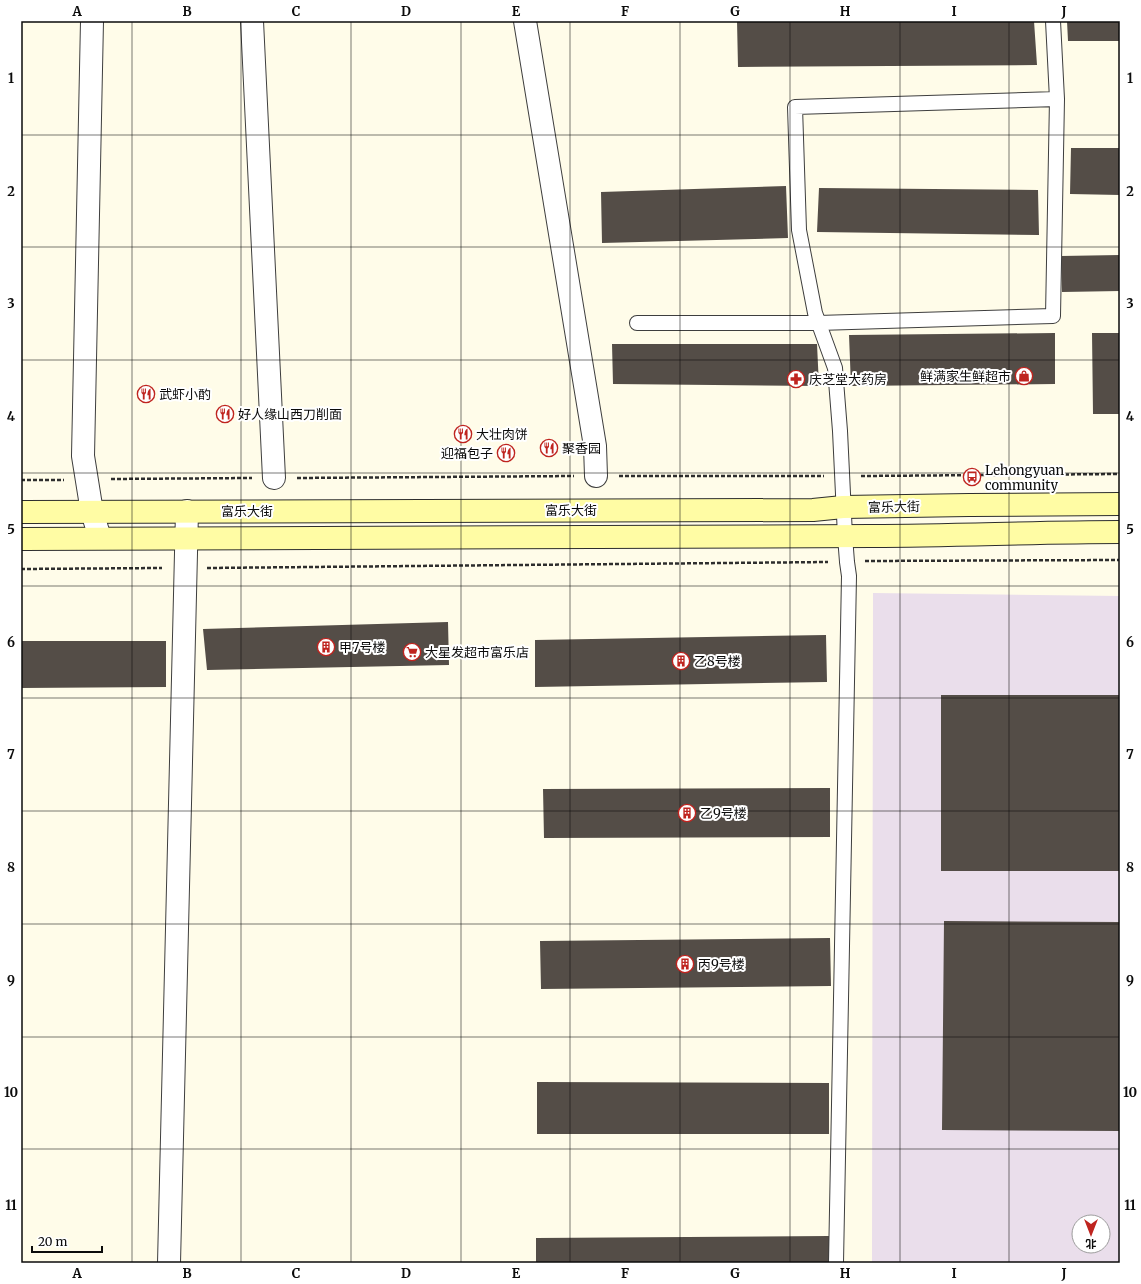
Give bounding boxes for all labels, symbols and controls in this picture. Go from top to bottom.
text: A [71,3,82,20]
text: B [182,3,192,20]
text: C [292,3,301,20]
text: D [401,3,411,20]
text: E [512,3,521,20]
text: F [621,3,629,20]
text: G [730,3,740,20]
text: H [840,3,851,20]
text: I [951,3,957,20]
text: J [1060,3,1067,20]
text: 1 [8,70,14,87]
text: 1 [1127,70,1133,87]
text: 2 [7,183,15,200]
text: 2 [1126,183,1134,200]
text: 3 [7,295,15,312]
text: 3 [1126,295,1134,312]
shop icon: 鲜满家生鲜超市 [1014,366,1034,386]
place label: 鲜满家生鲜超市 [920,368,1011,385]
pharmacy icon: 庆芝堂大药房 [786,369,806,389]
place label: 庆芝堂大药房 [809,371,887,388]
restaurant icon: 武虾小酌 [136,384,156,404]
place label: 武虾小酌 [159,386,211,403]
restaurant icon: 好人缘山西刀削面 [215,404,235,424]
place label: 好人缘山西刀削面 [238,406,342,423]
text: 4 [7,408,16,425]
text: 4 [1126,408,1135,425]
restaurant icon: 大壮肉饼 [453,424,473,444]
place label: 大壮肉饼 [476,426,528,443]
restaurant icon: 聚香园 [539,438,559,458]
place label: 聚香园 [562,440,601,457]
restaurant icon: 迎福包子 [496,443,516,463]
place label: 迎福包子 [441,445,493,462]
place label: Lehongyuan community [985,462,1064,494]
bus stop icon: Lehongyuan community [962,467,982,487]
street label: 富乐大街 [868,498,920,516]
street label: 富乐大街 [545,502,597,519]
street label: 富乐大街 [221,503,273,520]
text: 5 [7,521,15,538]
text: 5 [1126,521,1134,538]
text: 6 [7,634,15,651]
text: 6 [1126,634,1134,651]
building icon: 甲7号楼 [316,637,336,657]
place label: 甲7号楼 [339,639,385,656]
supermarket icon: 大星发超市富乐店 [402,642,422,662]
place label: 大星发超市富乐店 [425,644,529,661]
building icon: 乙8号楼 [671,651,691,671]
place label: 乙8号楼 [694,653,741,670]
text: 7 [7,746,15,763]
text: 7 [1126,746,1134,763]
building icon: 乙9号楼 [677,803,697,823]
place label: 乙9号楼 [700,805,747,822]
text: 8 [7,859,15,876]
text: 8 [1126,859,1134,876]
building icon: 丙9号楼 [675,954,695,974]
place label: 丙9号楼 [698,956,745,973]
text: 9 [7,972,15,989]
text: 9 [1126,972,1134,989]
text: 10 [4,1084,18,1101]
text: 10 [1123,1084,1137,1101]
text: 11 [5,1197,17,1214]
text: 11 [1124,1197,1136,1214]
north arrow [1071,1214,1111,1254]
scale bar [32,1228,102,1254]
text: 20 m [38,1234,67,1249]
text: 北 [1086,1237,1097,1251]
text: A [71,1265,82,1282]
text: B [182,1265,192,1282]
text: C [292,1265,301,1282]
text: D [401,1265,411,1282]
text: E [512,1265,521,1282]
text: F [621,1265,629,1282]
text: G [730,1265,740,1282]
text: H [840,1265,851,1282]
text: I [951,1265,957,1282]
text: J [1060,1265,1067,1282]

